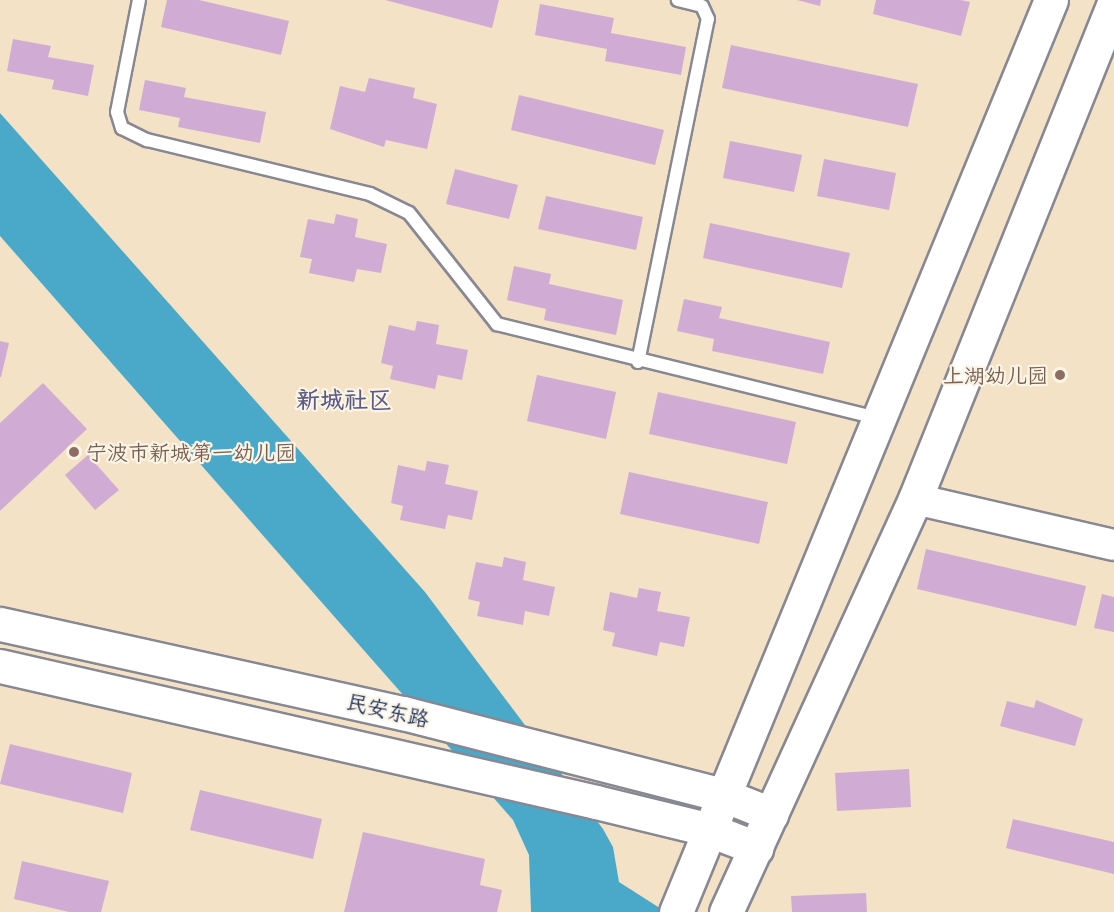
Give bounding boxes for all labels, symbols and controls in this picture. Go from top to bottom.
place label: 上湖幼儿园 [943,362,1048,388]
marker: 上湖幼儿园 [1053,368,1067,382]
district label: 新城社区 [296,385,392,413]
place label: 宁波市新城第一幼儿园 [86,439,296,465]
marker: 宁波市新城第一幼儿园 [67,445,81,459]
street label: 民安东路 [344,688,432,732]

